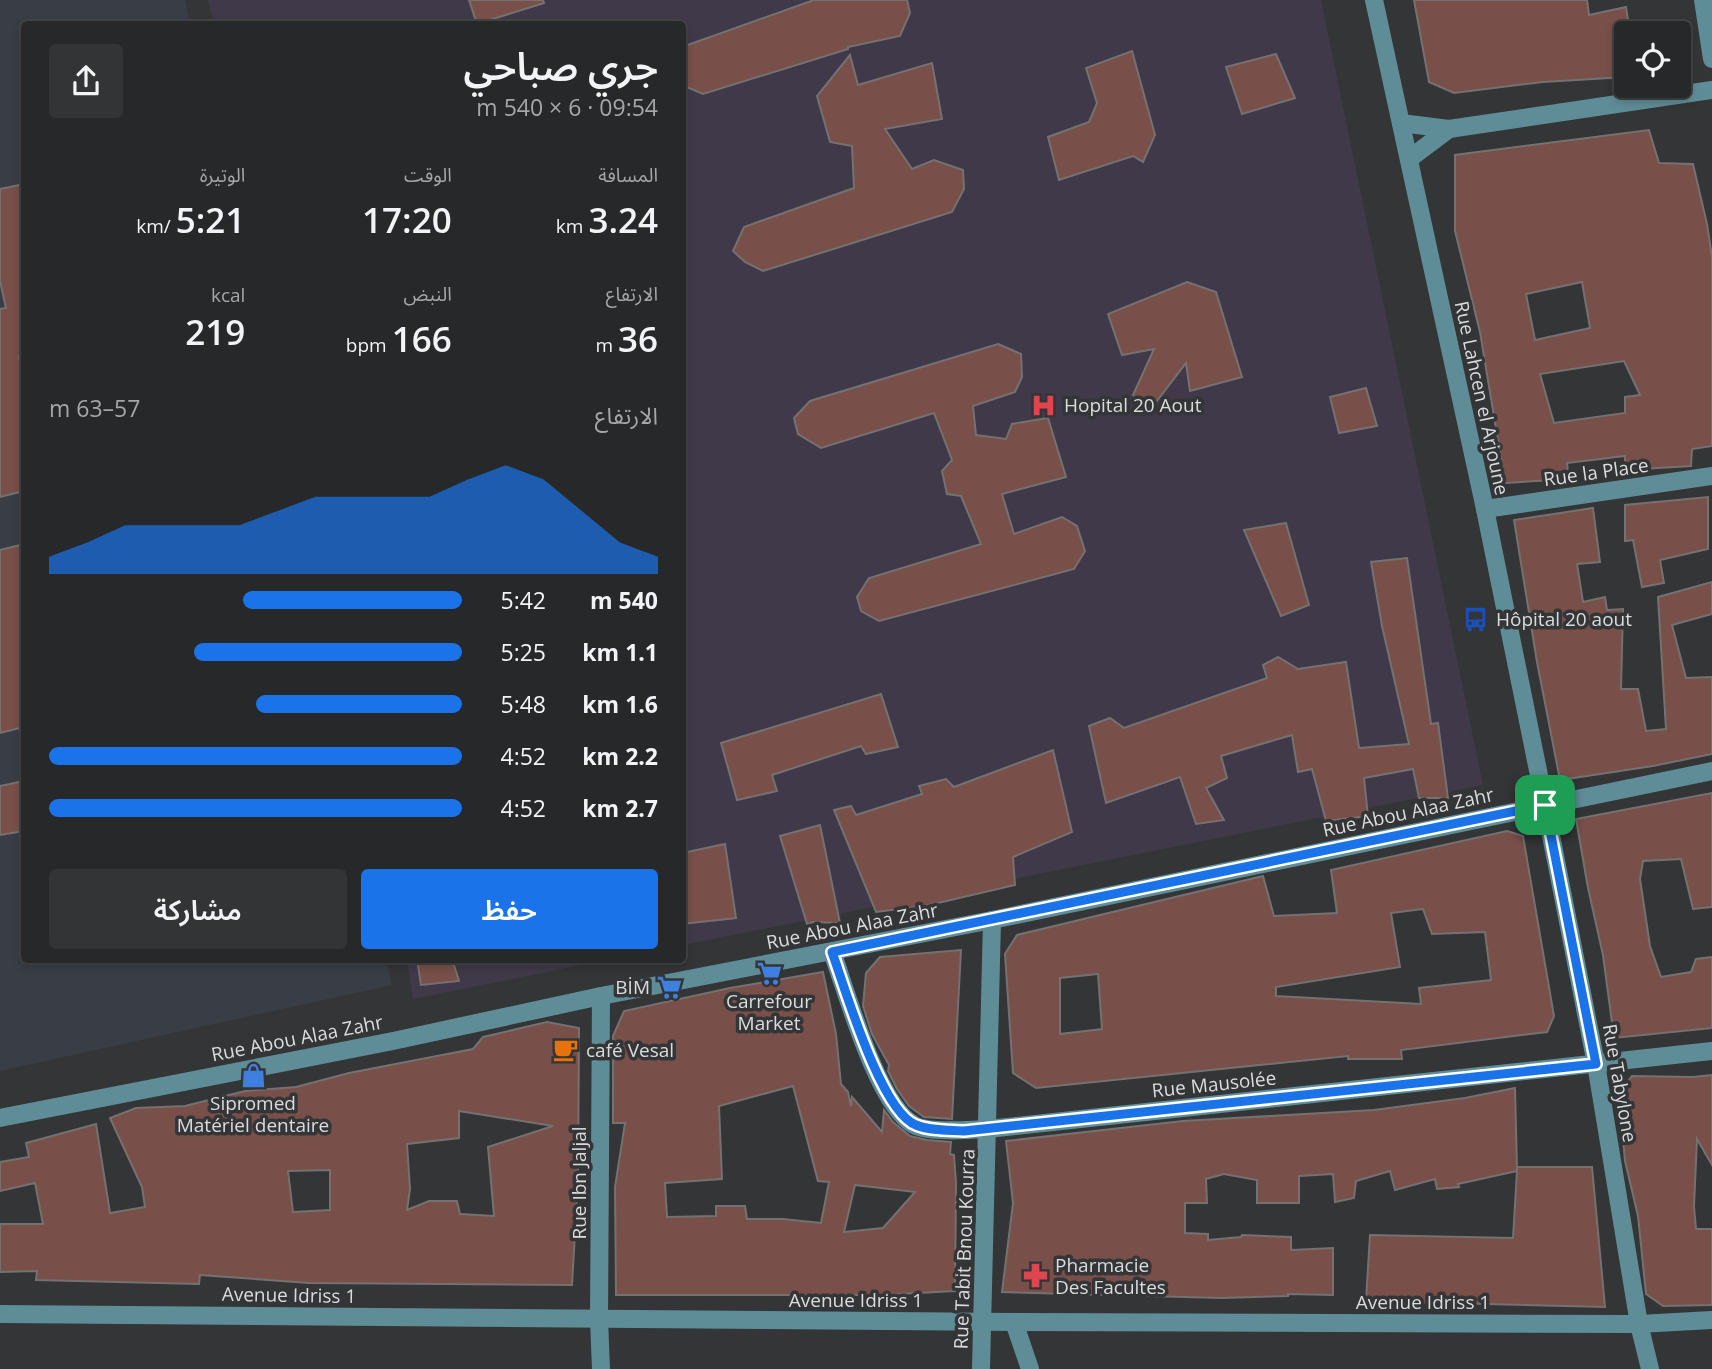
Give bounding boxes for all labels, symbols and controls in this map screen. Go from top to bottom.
map controls [1614,21,1691,98]
button: locate [1614,21,1691,98]
text: جري صباحي [464,39,658,91]
button: share [49,44,123,118]
text: 09:54 · 6 × 540 m [476,91,658,123]
text: الوتيرة [200,162,245,188]
text: الوقت [404,162,452,188]
text: المسافة [598,162,658,188]
text: 5:21 [176,196,245,243]
text: 17:20 [362,196,452,243]
text: 3.24 [588,196,658,243]
text: /km [136,213,176,239]
text: km [556,213,588,239]
text: النبض [403,281,452,307]
text: الارتفاع [606,281,658,307]
text: kcal [211,282,245,308]
street label: Rue Lahcen el Arjoune [1449,299,1515,497]
text: 219 [185,308,245,355]
text: 166 [392,315,452,362]
text: 36 [618,315,658,362]
text: bpm [346,332,392,358]
text: m [595,332,618,358]
hospital icon: Hopital 20 Aout [1030,391,1058,419]
text: 57–63 m [49,392,140,424]
place label: Hopital 20 Aout [1064,392,1202,418]
text: الارتفاع [595,399,658,431]
street label: Rue la Place [1542,452,1650,492]
text: 5:42 [501,584,546,616]
text: 540 m [590,584,658,616]
bus stop icon: Hôpital 20 aout [1462,605,1490,633]
place label: Hôpital 20 aout [1496,606,1632,632]
text: 5:25 [501,636,546,668]
text: 1.1 km [582,636,658,668]
text: 5:48 [501,688,546,720]
text: 1.6 km [582,688,658,720]
text: 4:52 [501,740,546,772]
text: 2.2 km [582,740,658,772]
pin [1515,775,1575,835]
street label: Rue Abou Alaa Zahr [1320,781,1496,843]
icon: arrive [1526,786,1564,824]
text: 4:52 [501,792,546,824]
text: 2.7 km [582,792,658,824]
button: مشاركة [49,869,347,949]
button: حفظ [361,869,658,949]
street label: Rue Abou Alaa Zahr [764,897,940,955]
supermarket icon: Carrefour Market [755,959,783,987]
supermarket icon: BİM [656,973,684,1001]
place label: BİM [615,974,650,1000]
place label: Carrefour Market [726,988,812,1036]
street label: Rue Abou Alaa Zahr [209,1009,385,1067]
street label: Rue Tabylone [1597,1022,1643,1144]
cafe icon: café Vesal [552,1036,580,1064]
place label: café Vesal [586,1037,674,1063]
shop icon: Sipromed Matériel dentaire [239,1061,267,1089]
street label: Rue Mausolée [1151,1065,1277,1103]
place label: Sipromed Matériel dentaire [177,1090,329,1138]
street label: Rue Ibn Jaljal [566,1126,592,1240]
street label: Rue Tabit Bnou Kourra [948,1148,980,1350]
place label: Pharmacie Des Facultes [1055,1252,1166,1300]
pharmacy icon: Pharmacie Des Facultes [1021,1262,1049,1290]
street label: Avenue Idriss 1 [222,1281,356,1309]
street label: Avenue Idriss 1 [789,1287,923,1313]
street label: Avenue Idriss 1 [1356,1289,1490,1315]

